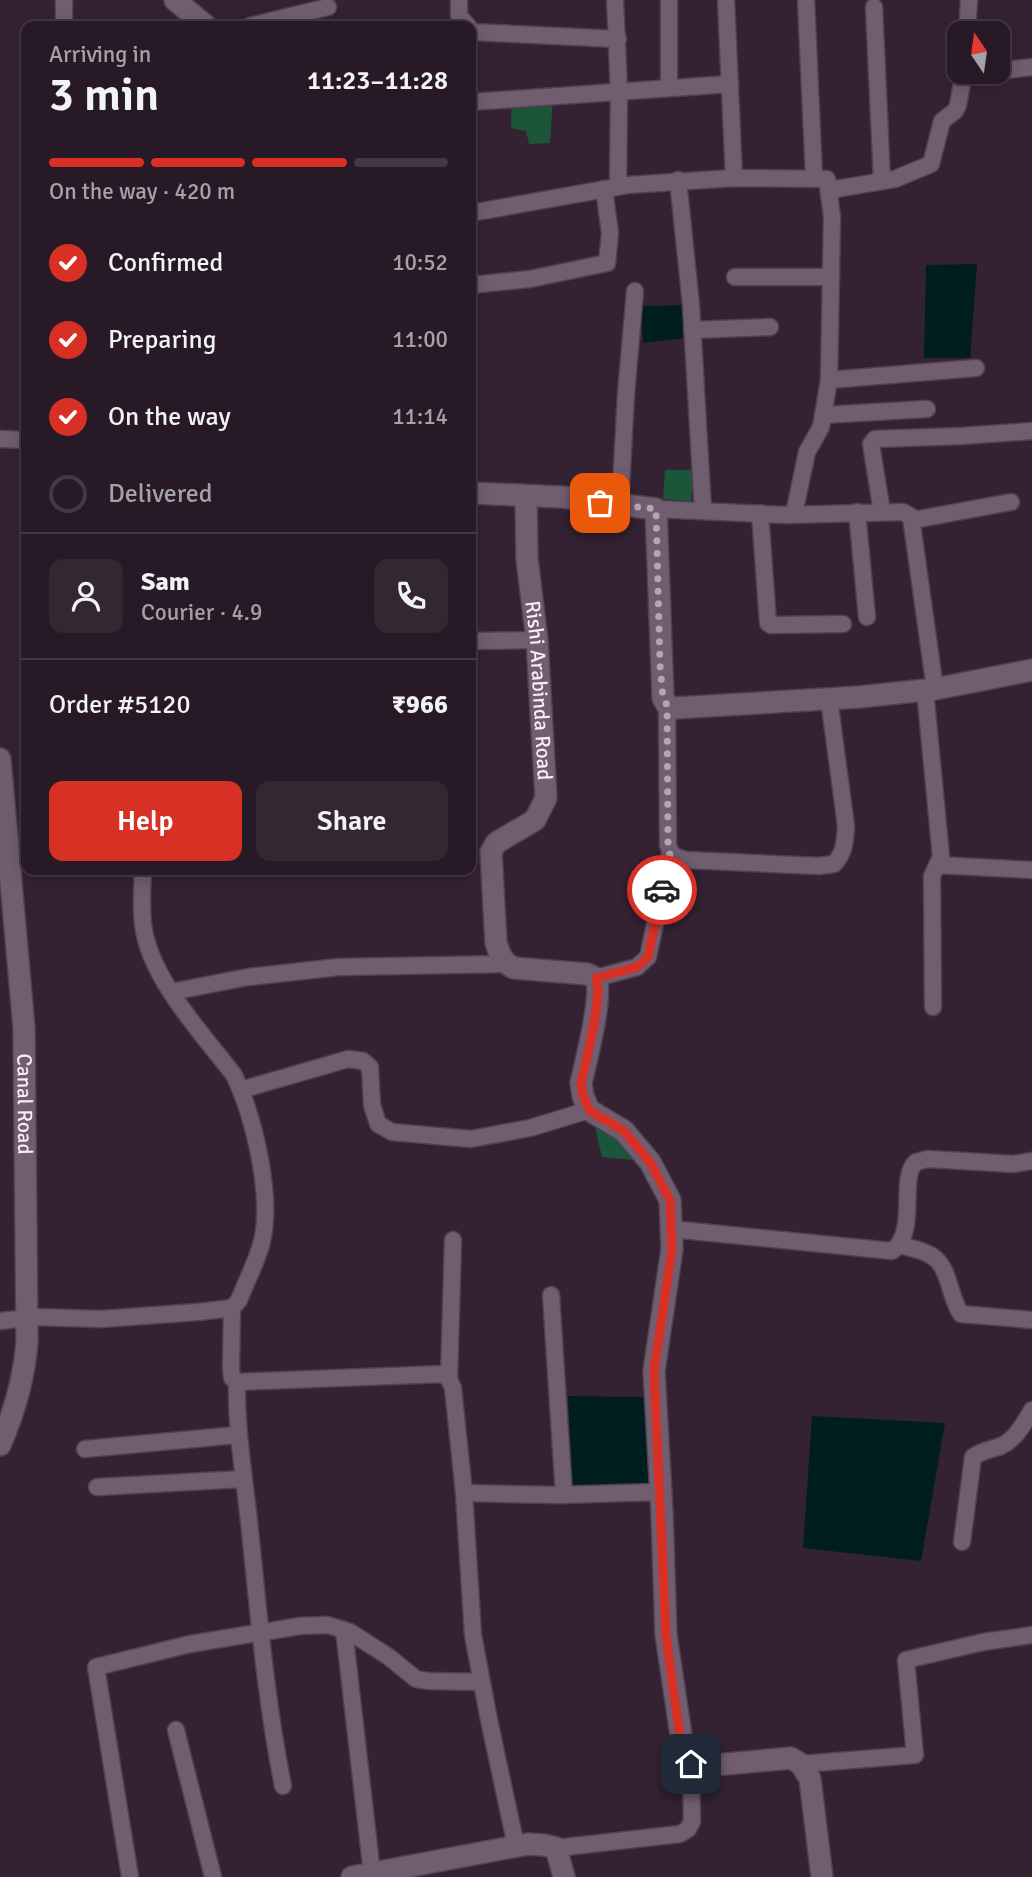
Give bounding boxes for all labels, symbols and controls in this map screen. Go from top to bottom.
north arrow [947,21,1010,84]
map controls [947,21,1010,84]
text: Arriving in [49,40,151,69]
text: 11:23–11:28 [307,65,448,97]
text: 3 min [49,67,159,123]
text: On the way · 420 m [49,177,235,206]
icon: check [49,244,87,282]
text: Confirmed [108,247,223,279]
text: 10:52 [392,248,448,277]
icon: check [49,321,87,359]
text: Preparing [108,324,216,356]
text: 11:00 [392,325,448,354]
icon: check [49,398,87,436]
text: On the way [108,401,231,433]
text: 11:14 [392,402,448,431]
pin [570,473,630,533]
text: Delivered [108,478,213,510]
icon: bag [581,484,619,522]
button: person [49,559,123,633]
button: phone [374,559,448,633]
text: Sam [141,566,190,598]
text: Courier · 4.9 [141,598,262,627]
street label: Rishi Arabinda Road [519,599,558,781]
text: Order #5120 [49,689,190,721]
text: ₹966 [392,689,448,721]
button: Help [49,781,242,861]
button: Share [256,781,448,861]
courier [627,855,697,925]
icon: car [643,871,681,909]
street label: Canal Road [11,1053,38,1155]
pin [661,1734,721,1794]
icon: home [672,1745,710,1783]

